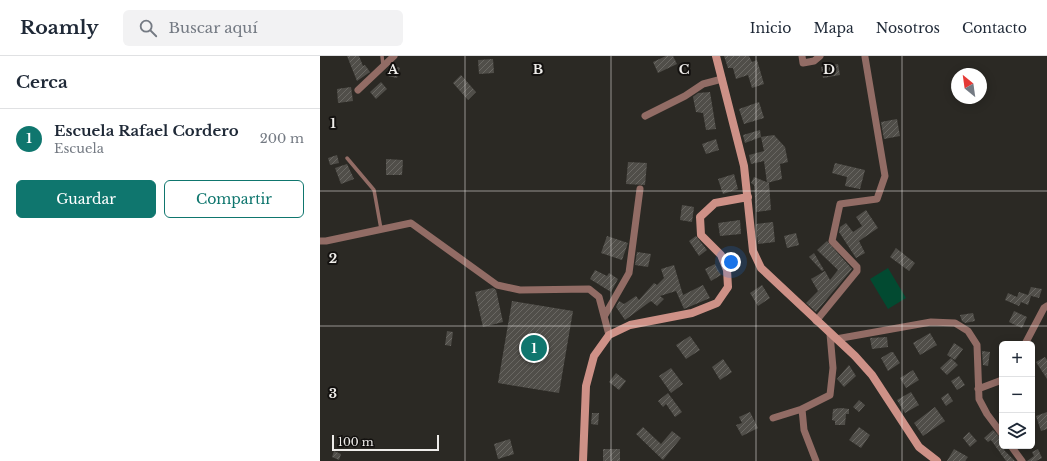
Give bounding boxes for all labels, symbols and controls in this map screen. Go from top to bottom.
search box [123,10,403,46]
text: Roamly [20,16,99,39]
icon: search [137,17,159,39]
text: Buscar aquí [169,18,258,37]
text: Inicio [750,19,791,37]
text: Mapa [813,19,854,37]
text: Nosotros [876,19,940,37]
text: Contacto [962,19,1027,37]
text: A [387,61,399,78]
text: B [533,61,543,78]
text: C [679,61,690,78]
text: D [823,61,835,78]
north arrow [951,68,987,104]
text: Cerca [16,72,68,93]
text: 1 [330,115,336,132]
text: Escuela Rafael Cordero [54,121,239,140]
text: 1 [26,130,32,147]
text: 200 m [260,130,304,147]
text: Escuela [54,140,104,157]
button: Guardar [16,180,156,218]
button: Compartir [164,180,304,218]
text: 2 [329,250,337,267]
your location [721,252,741,272]
pin: 1 [521,333,547,363]
map controls [999,341,1035,449]
button: + [999,341,1035,377]
button: − [999,377,1035,413]
text: 3 [329,385,337,402]
button: layers [999,413,1035,449]
scale bar [332,433,439,452]
text: 100 m [338,435,374,449]

